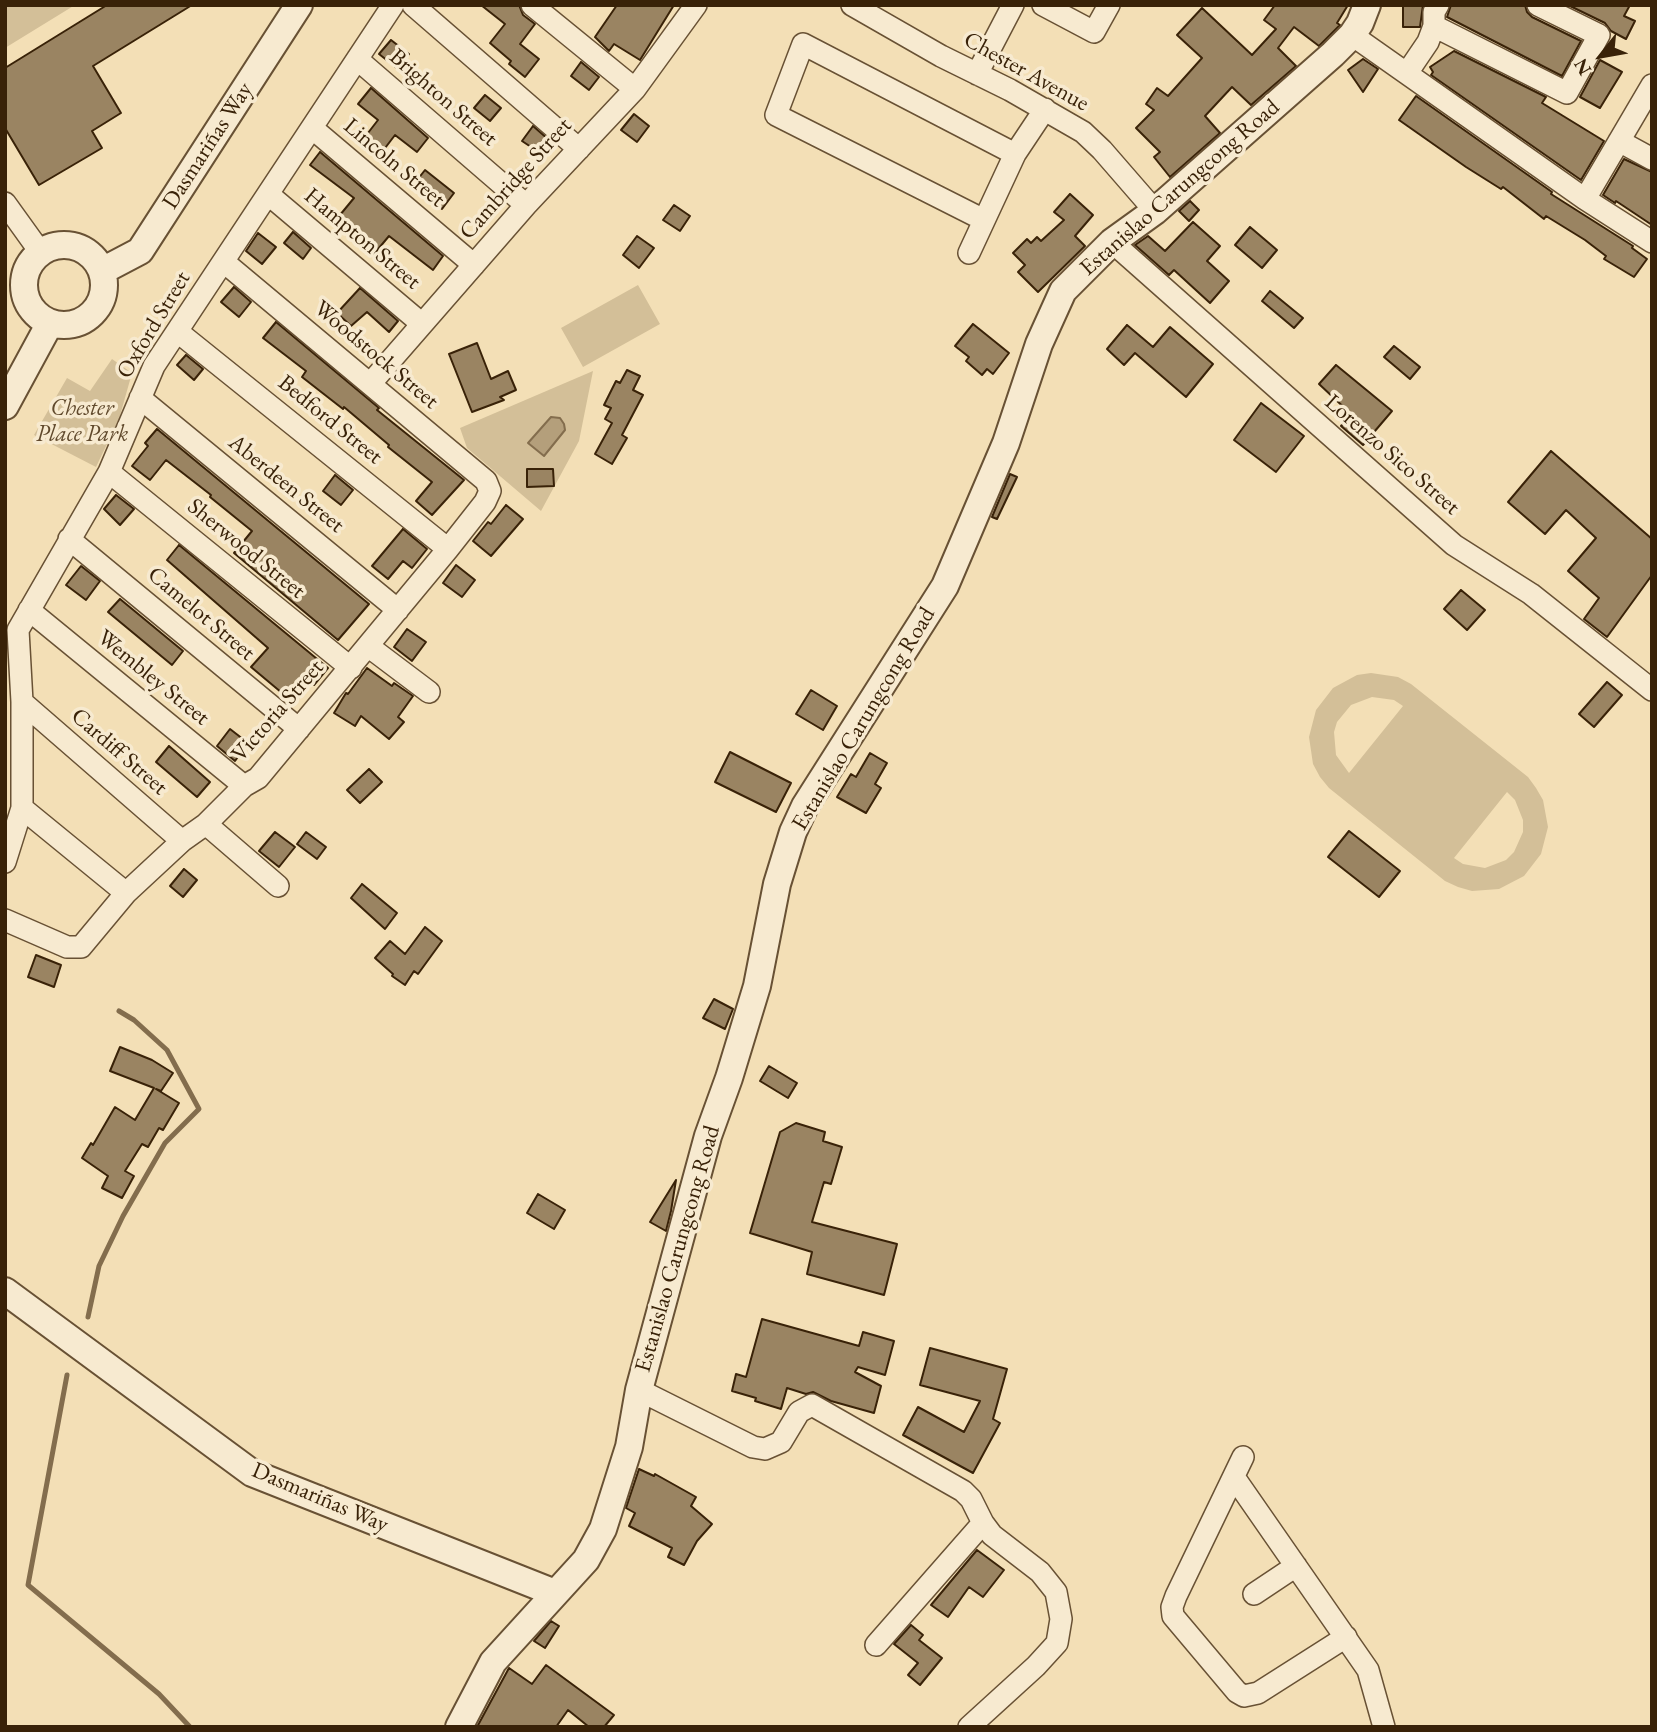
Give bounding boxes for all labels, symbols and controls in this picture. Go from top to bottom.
north arrow [1566,21,1636,91]
street label: Chester Avenue [958,26,1094,118]
street label: Brighton Street [383,43,503,153]
text: N [1568,54,1597,80]
street label: Dasmariñas Way [157,77,259,215]
street label: Estanislao Carungcong Road [1075,94,1285,282]
street label: Cambridge Street [454,112,578,246]
street label: Lincoln Street [338,113,450,213]
street label: Hampton Street [298,182,426,296]
street label: Oxford Street [111,266,197,384]
street label: Woodstock Street [308,295,444,415]
street label: Bedford Street [272,369,388,471]
street label: Lorenzo Sico Street [1319,389,1465,521]
park label: Chester Place Park [36,395,128,449]
street label: Aberdeen Street [223,429,349,539]
street label: Sherwood Street [181,493,311,605]
street label: Camelot Street [142,561,260,667]
street label: Estanislao Carungcong Road [786,602,942,836]
street label: Wembley Street [91,624,215,732]
street label: Victoria Street [226,654,330,768]
street label: Cardiff Street [65,703,173,801]
street label: Estanislao Carungcong Road [630,1122,726,1376]
street label: Dasmariñas Way [248,1457,392,1539]

